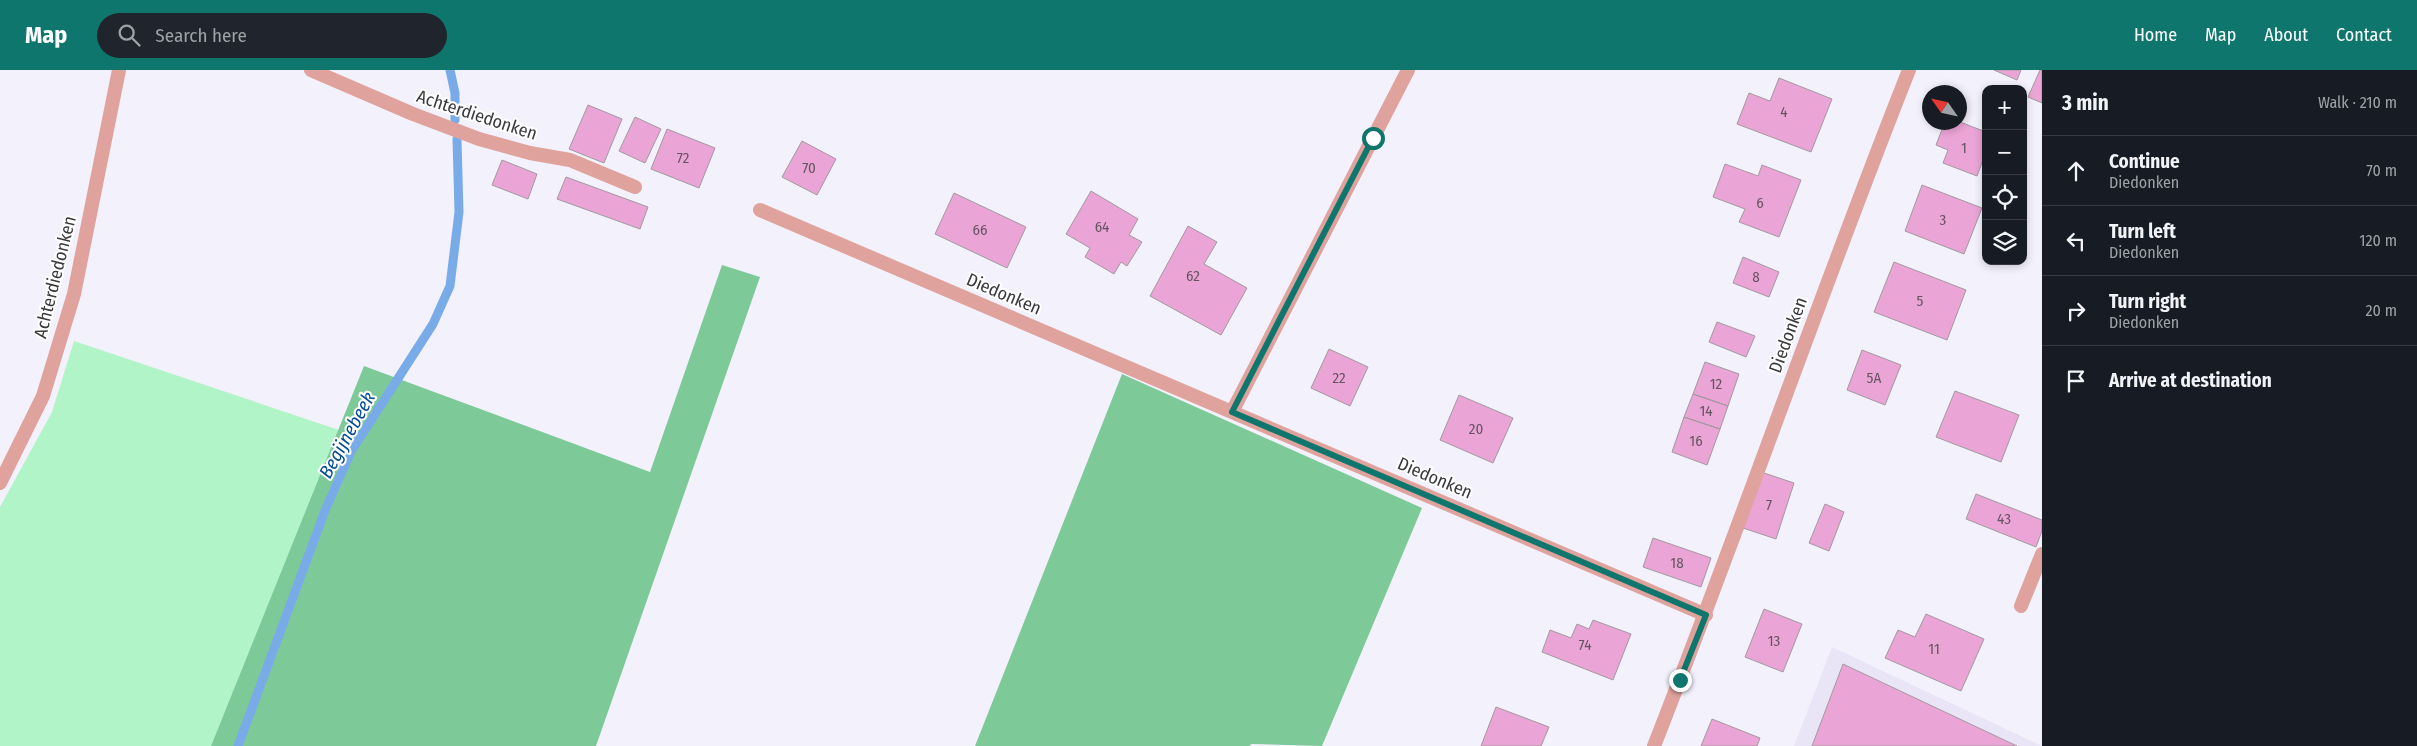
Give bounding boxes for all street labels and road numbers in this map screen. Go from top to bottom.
street label: Achterdiedonken [414,85,540,145]
street label: Achterdiedonken [29,214,81,340]
street label: Diedonken [963,268,1045,320]
street label: Diedonken [1764,294,1812,376]
street label: Diedonken [1394,452,1476,504]

